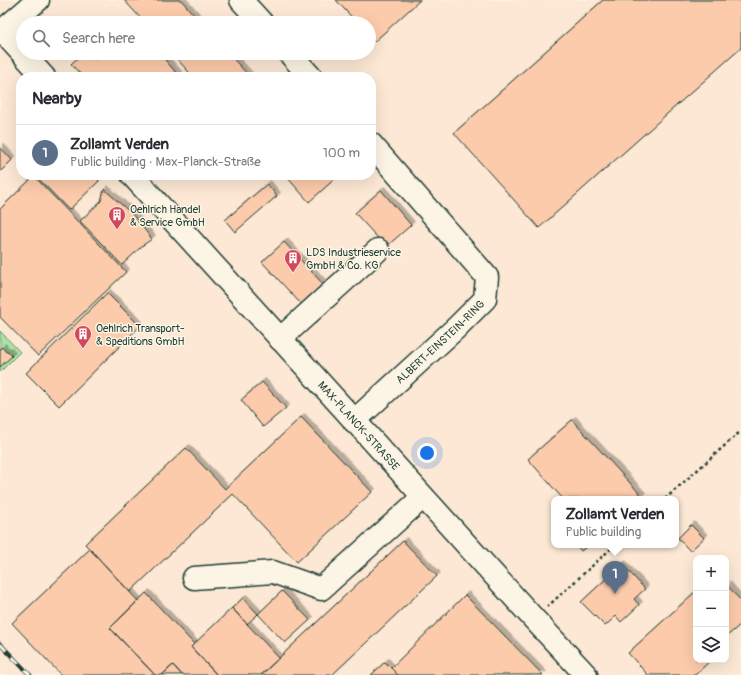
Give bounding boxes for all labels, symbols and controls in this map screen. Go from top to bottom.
search box [16,16,376,60]
icon: search [30,27,52,49]
text: Search here [62,29,135,48]
text: Nearby [32,88,81,109]
text: Zollamt Verden [70,135,169,154]
text: 1 [42,145,48,161]
text: 100 m [323,145,360,161]
text: Public building · Max-Planck-Straße [70,154,261,170]
place label: Oehlrich Handel & Service GmbH [130,203,205,229]
building icon: Oehlrich Handel & Service GmbH [107,205,127,230]
place label: LDS Industrieservice GmbH & Co. KG [306,246,402,272]
building icon: LDS Industrieservice GmbH & Co. KG [283,248,303,273]
street label: ALBERT-EINSTEIN-RING [393,297,487,386]
place label: Oehlrich Transport- & Speditions GmbH [96,322,185,348]
building icon: Oehlrich Transport- & Speditions GmbH [73,324,93,349]
street label: MAX-PLANCK-STRASSE [315,378,403,473]
your location [417,443,437,463]
popup [551,496,679,548]
text: Zollamt Verden [566,505,664,524]
text: Public building [566,524,641,540]
map controls [693,555,729,663]
button: + [693,555,729,591]
pin: 1 [602,561,628,594]
button: − [693,591,729,627]
button: layers [693,627,729,663]

